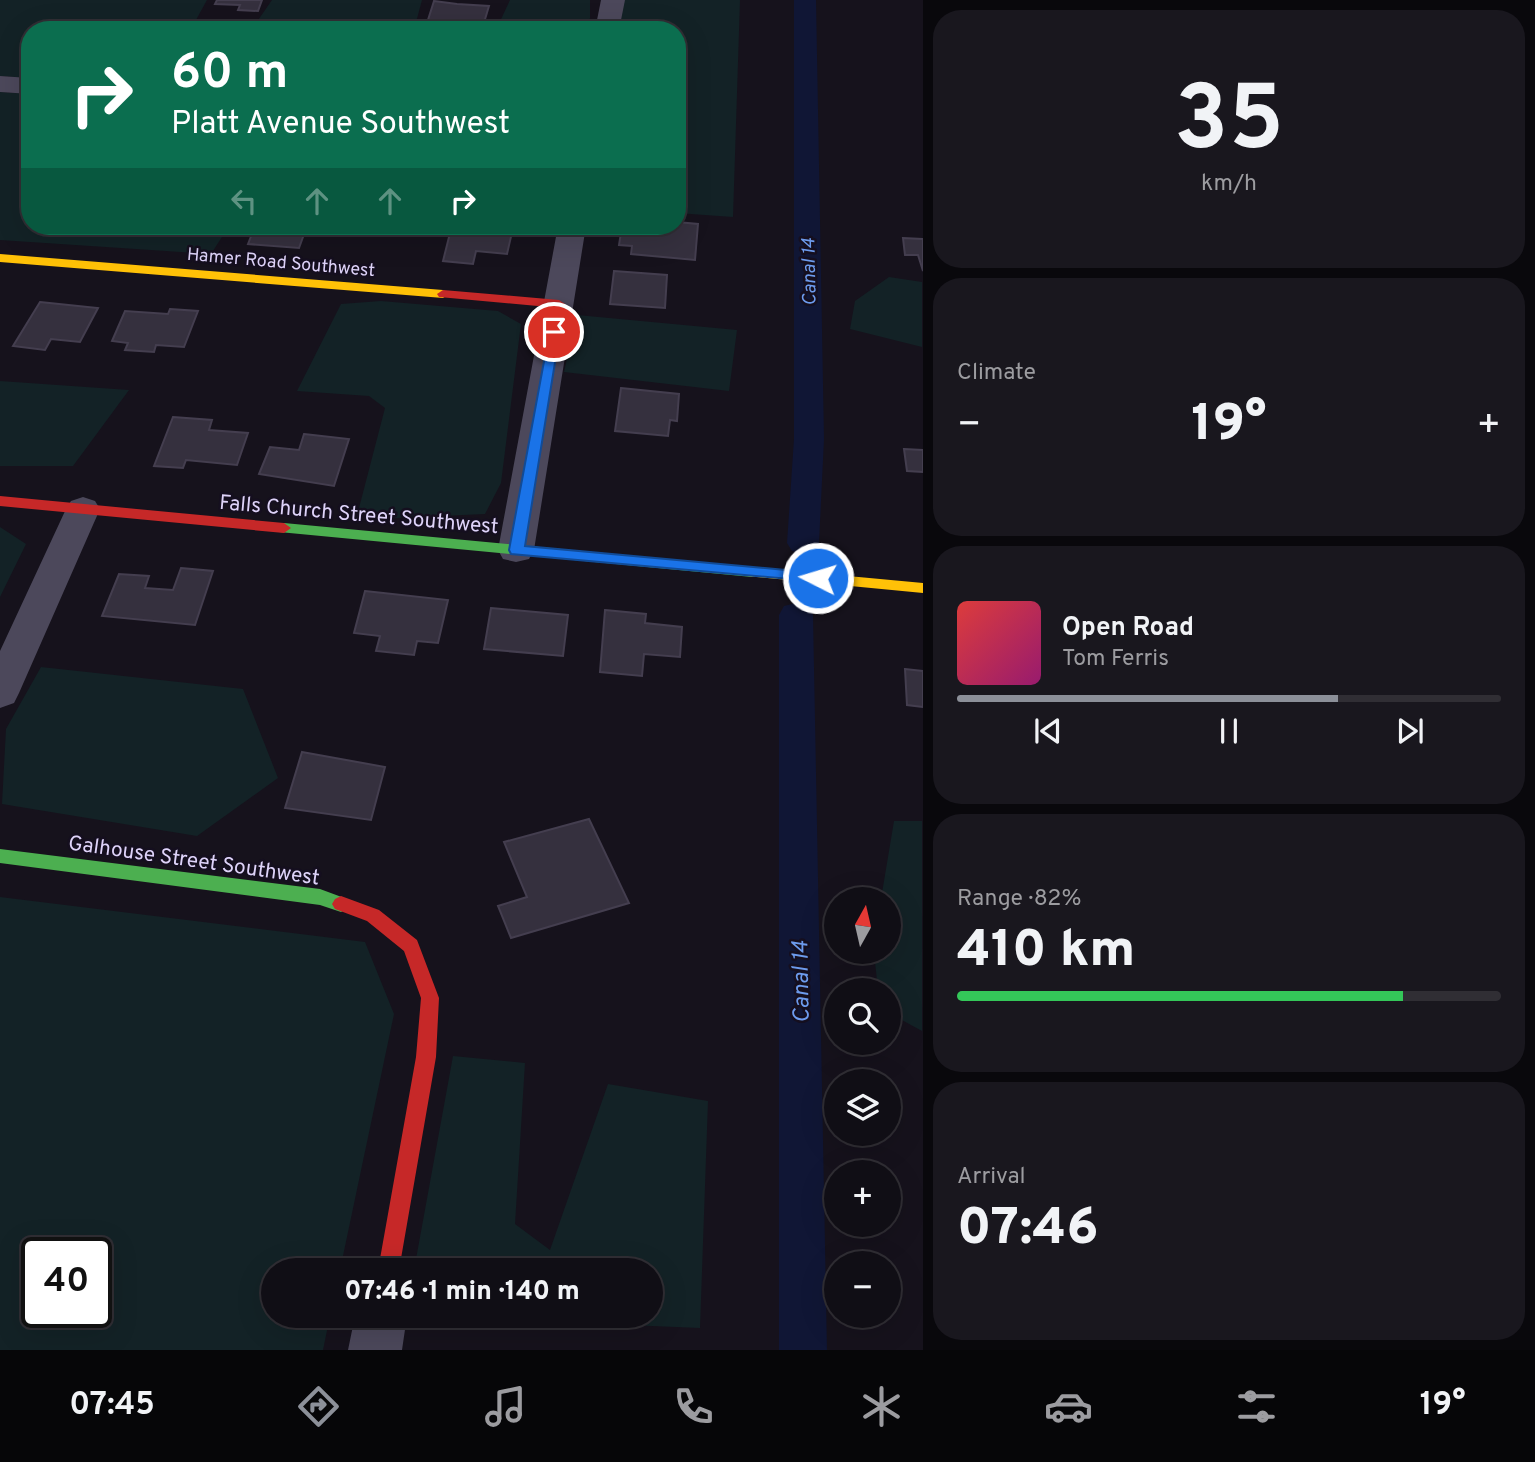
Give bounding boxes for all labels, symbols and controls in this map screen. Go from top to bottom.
text: 60 m [171,44,289,106]
icon: right [56,49,147,140]
text: 35 [1174,67,1284,182]
text: Platt Avenue Southwest [171,105,510,145]
text: km/h [1201,170,1257,199]
icon: left [225,182,263,220]
icon: ahead [298,182,336,220]
icon: ahead [371,182,409,220]
icon: right [444,182,482,220]
water label: Canal 14 [797,237,823,306]
street label: Hamer Road Southwest [186,244,376,283]
pin [524,302,584,362]
icon: arrive [535,313,573,351]
text: Climate [957,359,1036,388]
text: 19° [1191,393,1267,459]
text: − [957,402,982,451]
text: + [1476,402,1501,451]
street label: Falls Church Street Southwest [218,490,500,541]
position arrow [781,541,855,615]
text: Open Road [1062,612,1194,645]
text: Tom Ferris [1062,645,1169,674]
icon: previous [1029,712,1067,750]
icon: pause [1210,712,1248,750]
icon: next [1391,712,1429,750]
street label: Galhouse Street Southwest [66,830,321,893]
text: Range · 82% [957,885,1081,914]
north arrow [824,887,901,964]
map controls [824,887,901,1328]
text: 410 km [957,919,1135,985]
water label: Canal 14 [787,940,818,1023]
button: search [824,978,901,1055]
button: layers [824,1069,901,1146]
button: + [824,1160,901,1237]
text: Arrival [957,1163,1026,1192]
text: 07:46 [957,1197,1099,1263]
speed limit sign: 40 [21,1237,112,1328]
button: − [824,1251,901,1328]
text: 07:46 · 1 min · 140 m [344,1276,580,1309]
icon: directions [294,1382,343,1431]
icon: music [481,1382,530,1431]
icon: phone [669,1382,718,1431]
icon: climate [857,1382,906,1431]
icon: car [1044,1382,1093,1431]
icon: filters [1232,1382,1281,1431]
text: 07:45 [69,1386,155,1426]
text: 19° [1420,1386,1466,1426]

